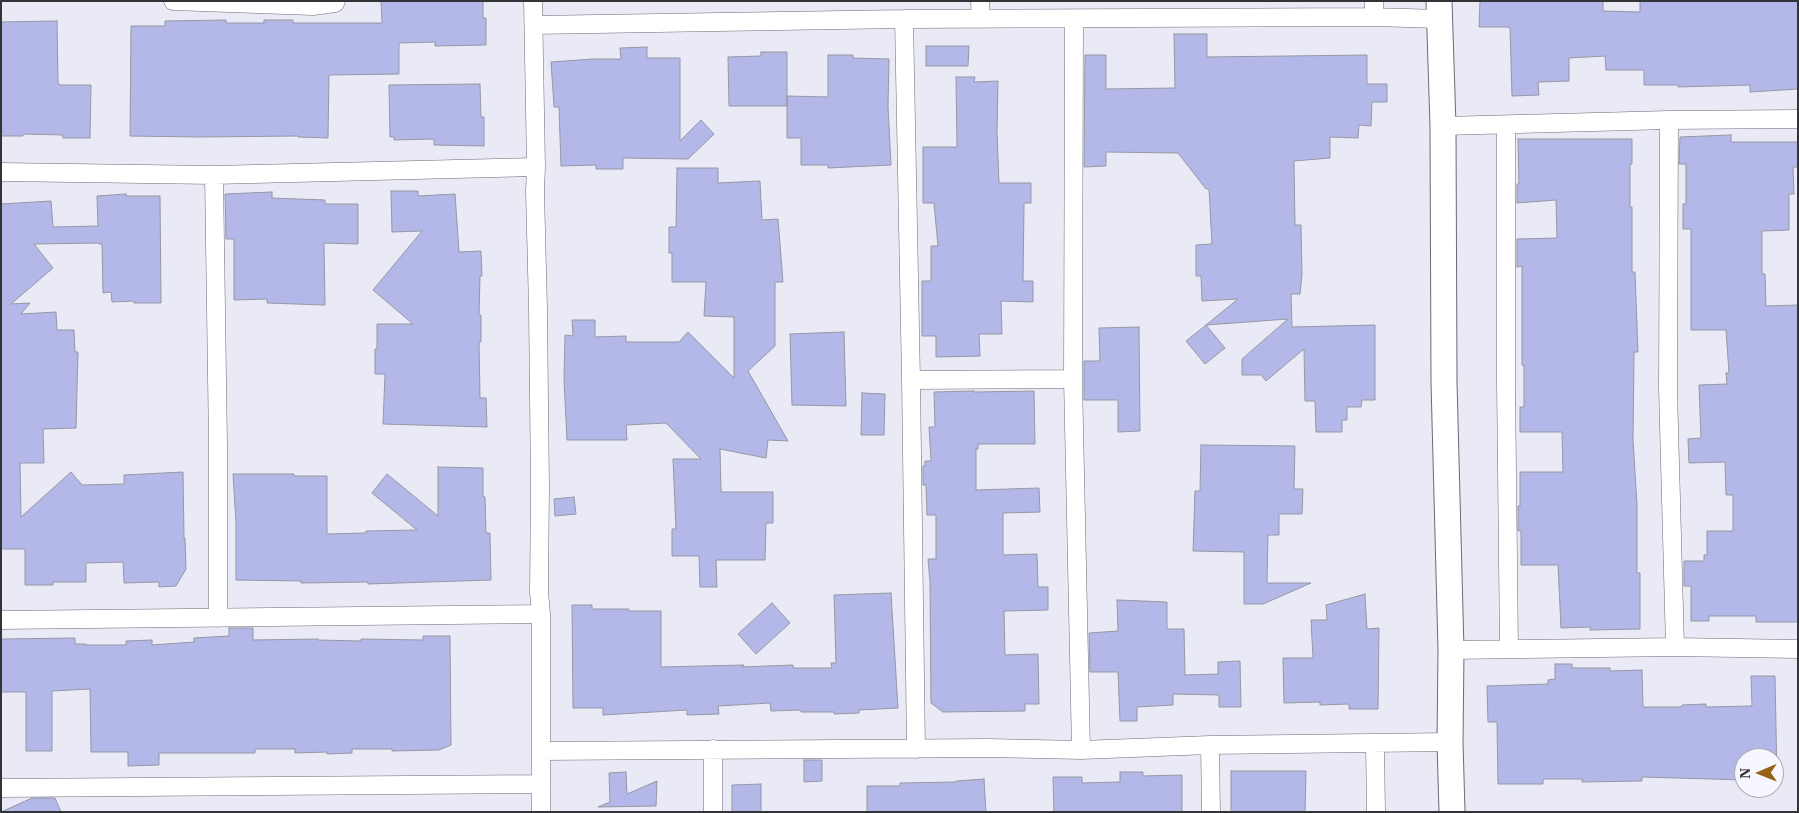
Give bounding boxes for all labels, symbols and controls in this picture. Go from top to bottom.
north arrow [1734,748,1784,798]
text: N [1736,768,1754,779]

